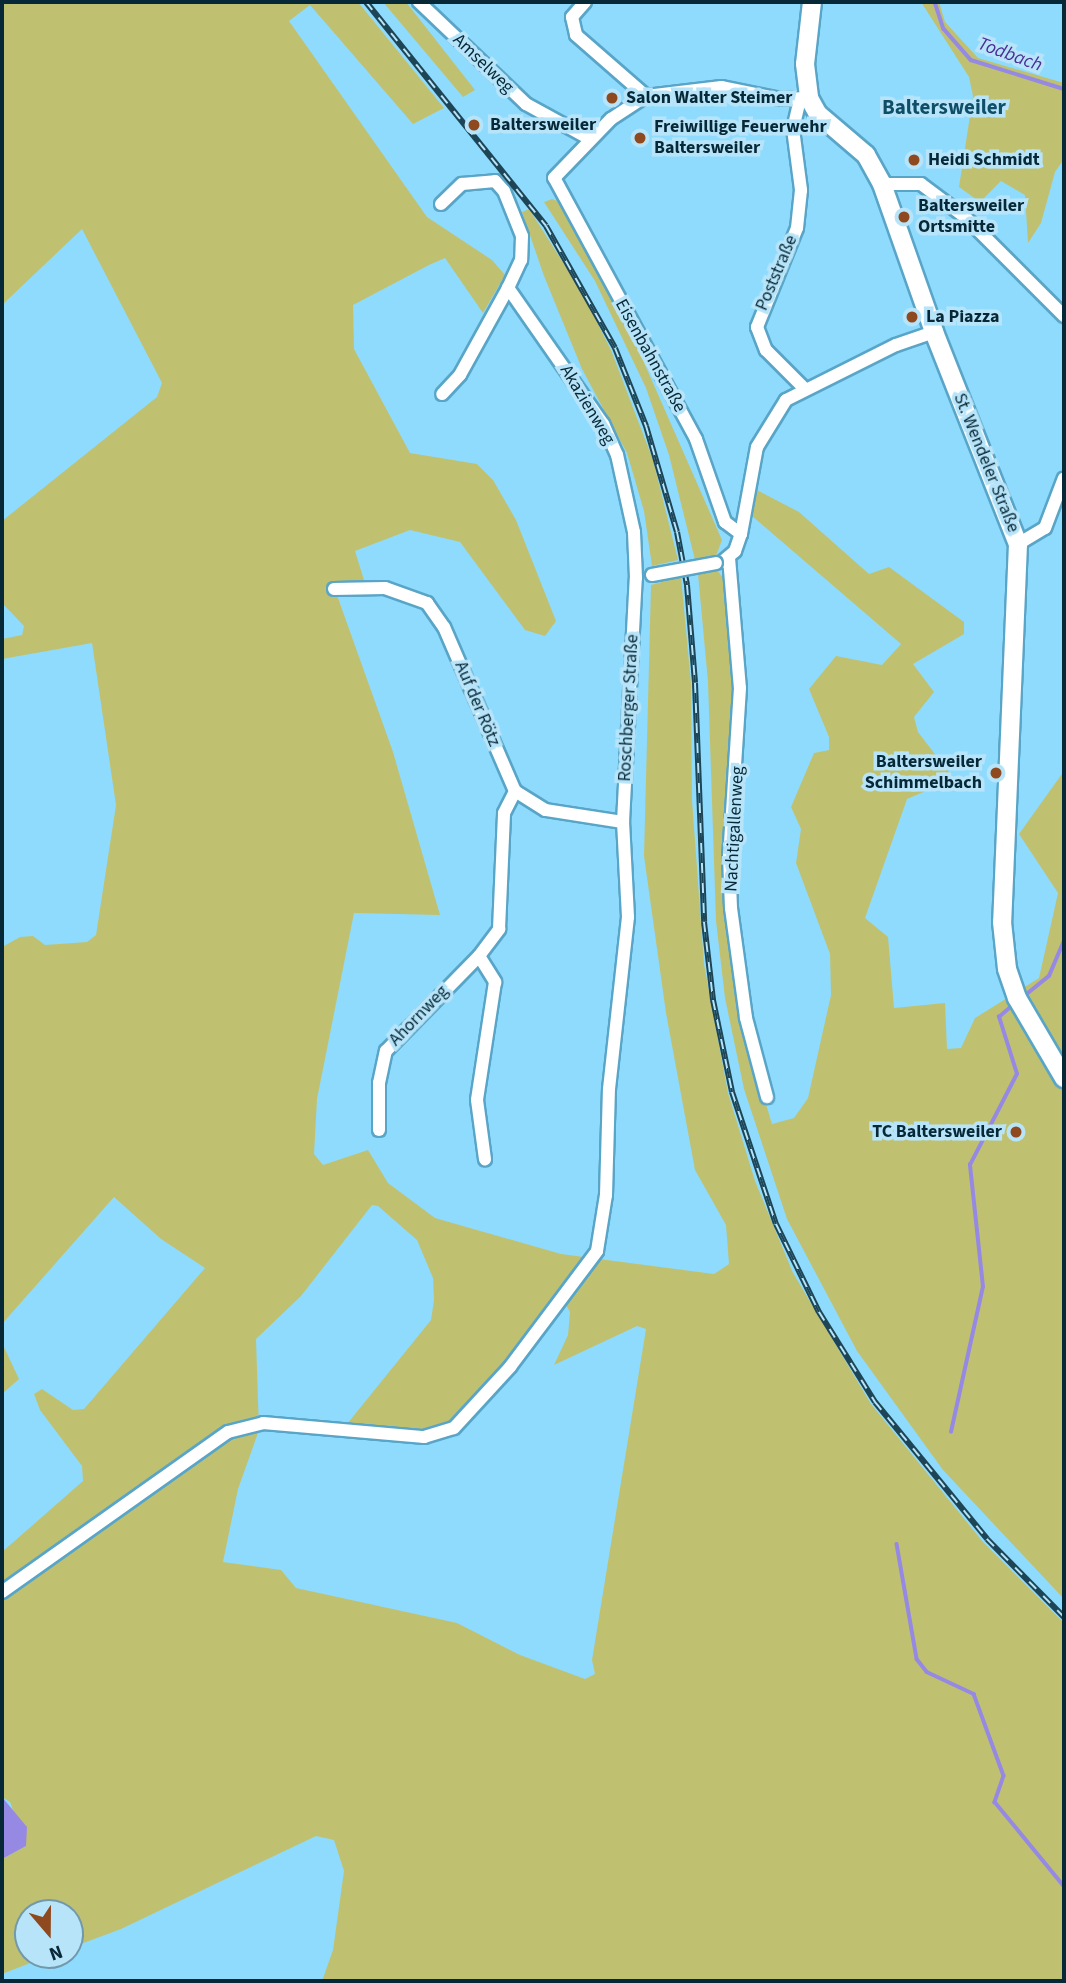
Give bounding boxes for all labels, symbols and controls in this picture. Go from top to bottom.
street label: Amselweg [448,30,518,98]
water label: Todbach [975,33,1045,77]
place label: Salon Walter Steimer [626,87,793,109]
marker: Salon Walter Steimer [604,90,620,106]
district label: Baltersweiler [882,94,1006,120]
place label: Baltersweiler [490,114,596,136]
marker: Baltersweiler [464,115,484,135]
place label: Freiwillige Feuerwehr Baltersweiler [654,117,827,160]
marker: Freiwillige Feuerwehr Baltersweiler [632,130,648,146]
place label: Heidi Schmidt [928,149,1040,171]
marker: Heidi Schmidt [906,152,922,168]
place label: Baltersweiler Ortsmitte [918,196,1024,238]
marker: Baltersweiler Ortsmitte [896,209,912,225]
street label: Poststraße [751,232,803,314]
street label: Eisenbahnstraße [610,296,690,416]
place label: La Piazza [926,306,999,328]
marker: La Piazza [904,309,920,325]
street label: Akazienweg [555,361,619,449]
street label: St. Wendeler Straße [948,390,1024,536]
street label: Roschberger Straße [614,634,644,782]
street label: Auf der Rötz [449,658,505,750]
place label: Baltersweiler Schimmelbach [865,752,982,794]
marker: Baltersweiler Schimmelbach [988,765,1004,781]
street label: Nachtigallenweg [721,766,749,892]
street label: Ahornweg [385,981,453,1051]
place label: TC Baltersweiler [872,1121,1002,1143]
marker: TC Baltersweiler [1008,1124,1024,1140]
north arrow [14,1899,84,1969]
text: N [45,1937,66,1967]

